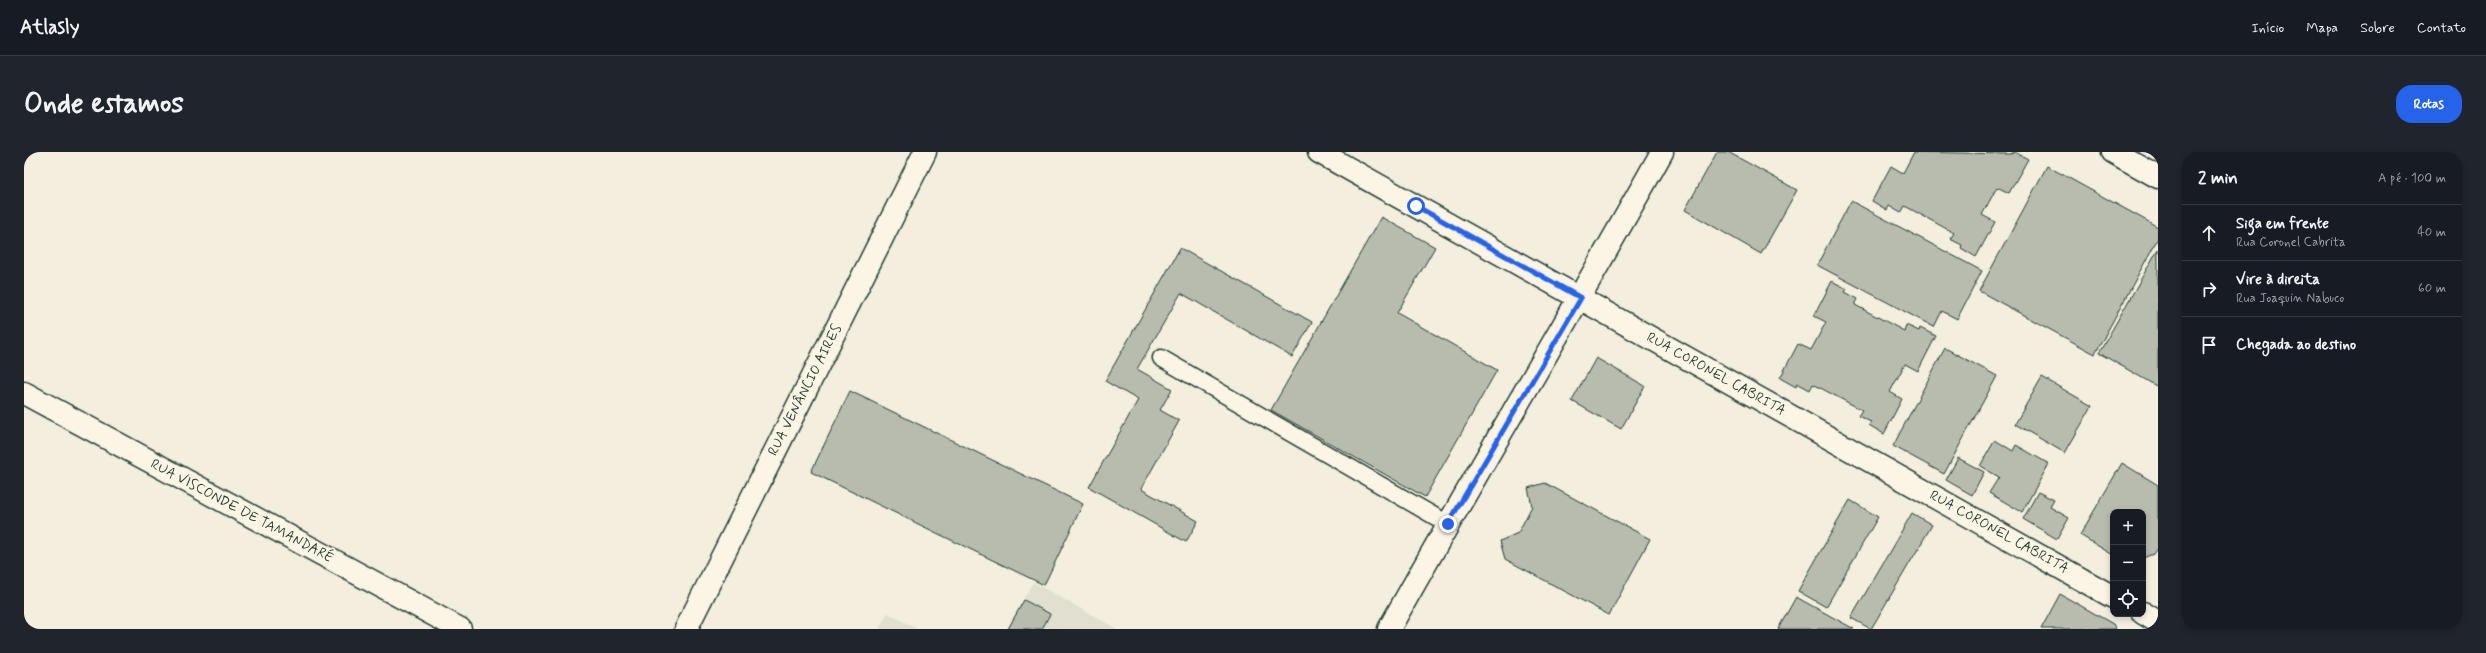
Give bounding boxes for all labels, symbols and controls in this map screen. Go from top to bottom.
text: Atlasly [20,15,79,40]
text: Início [2251,19,2284,37]
text: Mapa [2306,19,2338,37]
text: Sobre [2360,19,2395,37]
text: Contato [2417,19,2466,37]
button: Rotas [2396,85,2462,123]
text: Onde estamos [24,86,184,123]
text: 2 min [2198,167,2238,189]
text: A pé · 100 m [2378,170,2446,187]
route start [1407,197,1425,215]
text: Siga em frente [2236,214,2329,234]
icon: ahead [2198,222,2220,244]
text: 40 m [2417,224,2446,241]
text: Rua Coronel Cabrita [2236,234,2346,251]
text: Vire à direita [2236,270,2320,290]
icon: right [2198,278,2220,300]
text: 60 m [2418,280,2446,297]
text: Rua Joaquin Nabuco [2236,290,2344,307]
street label: RUA VENÂNCIO AIRES [764,321,846,459]
street label: RUA CORONEL CABRITA [1643,328,1789,420]
icon: arrive [2198,334,2220,356]
text: Chegada ao destino [2236,335,2356,355]
street label: RUA VISCONDE DE TAMANDARÉ [148,455,336,567]
street label: RUA CORONEL CABRITA [1926,486,2072,578]
map controls [2110,509,2146,617]
button: + [2110,509,2146,545]
route end [1439,515,1457,533]
button: − [2110,545,2146,581]
button: locate [2110,581,2146,617]

